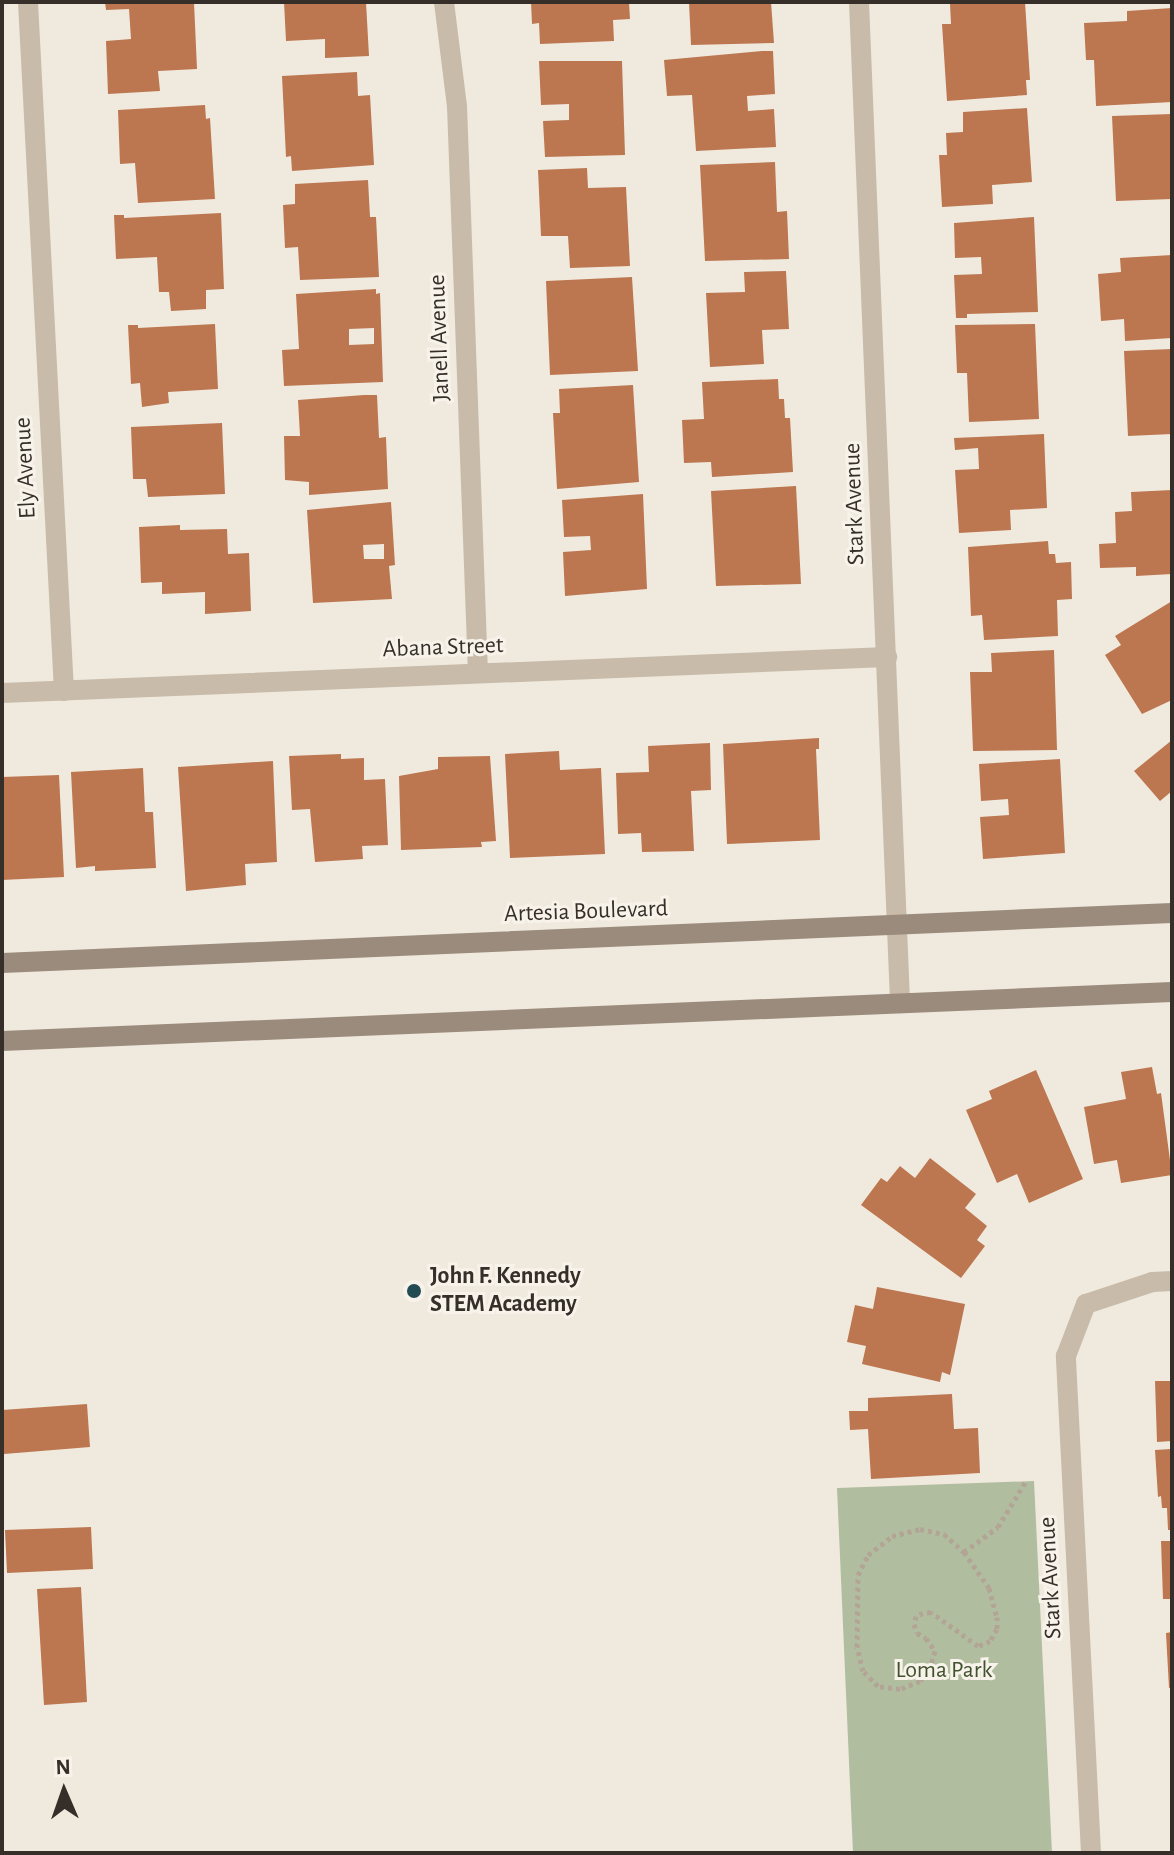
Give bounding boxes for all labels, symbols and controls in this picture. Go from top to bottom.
street label: Janell Avenue [423,274,457,402]
street label: Ely Avenue [9,417,43,519]
street label: Stark Avenue [838,442,872,566]
street label: Abana Street [382,631,504,665]
street label: Artesia Boulevard [504,895,668,929]
place label: John F. Kennedy STEM Academy [430,1263,581,1319]
marker: John F. Kennedy STEM Academy [405,1282,423,1300]
street label: Stark Avenue [1033,1516,1069,1640]
park label: Loma Park [896,1657,992,1685]
north arrow [24,1751,104,1831]
text: N [55,1756,71,1778]

